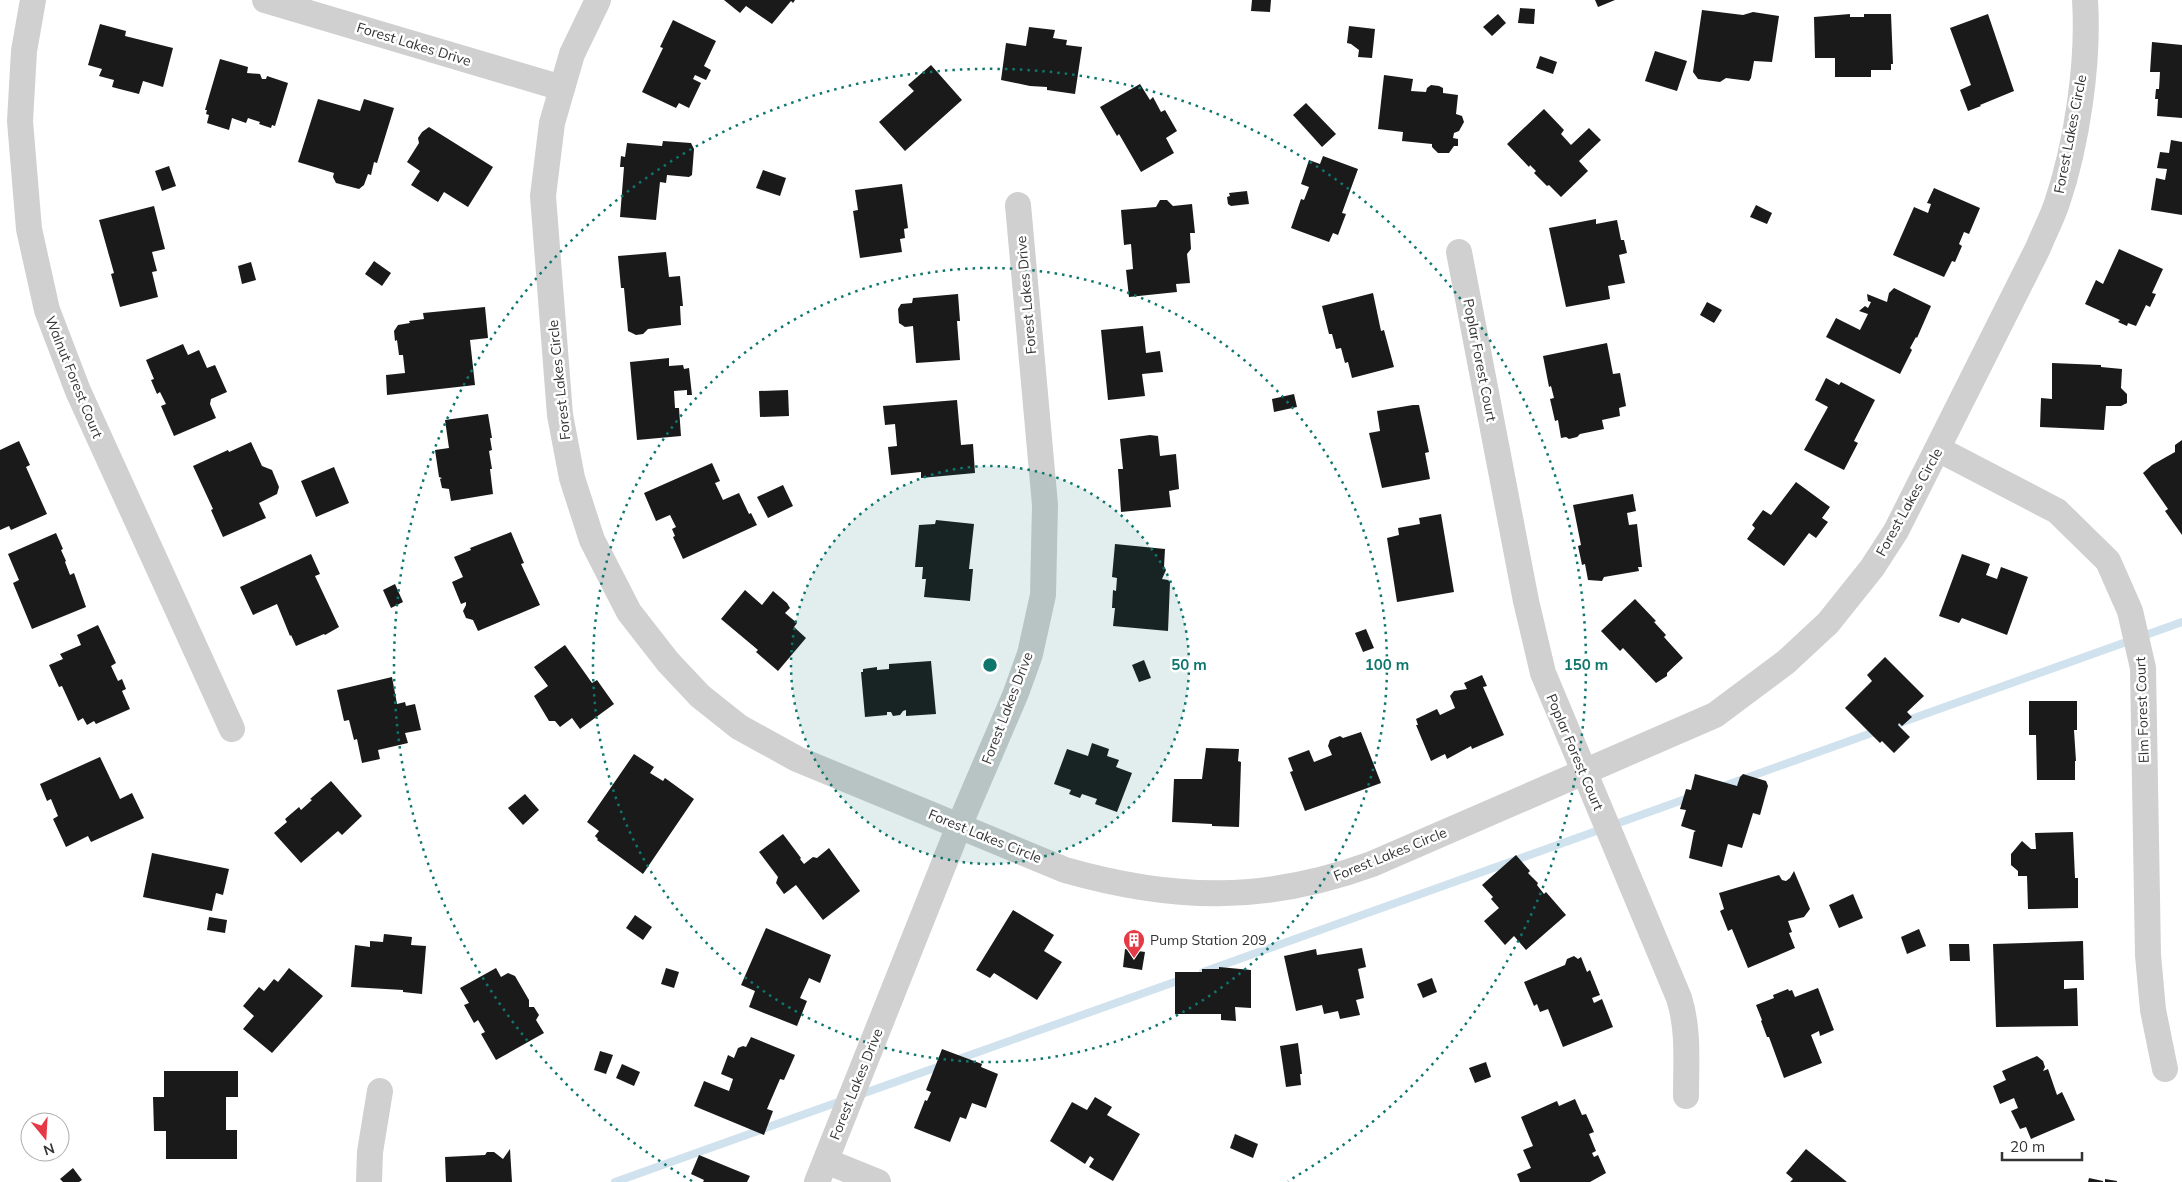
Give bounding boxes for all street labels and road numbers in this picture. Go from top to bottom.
street label: Forest Lakes Drive [355,18,473,70]
street label: Forest Lakes Circle [2050,73,2090,195]
street label: Forest Lakes Drive [1012,235,1040,355]
street label: Poplar Forest Court [1459,297,1501,423]
street label: Walnut Forest Court [41,313,107,441]
street label: Forest Lakes Circle [544,319,574,441]
street label: Forest Lakes Circle [1872,445,1946,559]
street label: Forest Lakes Drive [977,649,1037,767]
street label: Elm Forest Court [2131,656,2153,764]
street label: Poplar Forest Court [1542,691,1608,813]
street label: Forest Lakes Circle [926,805,1044,867]
street label: Forest Lakes Circle [1331,823,1449,885]
street label: Forest Lakes Drive [825,1026,887,1142]

